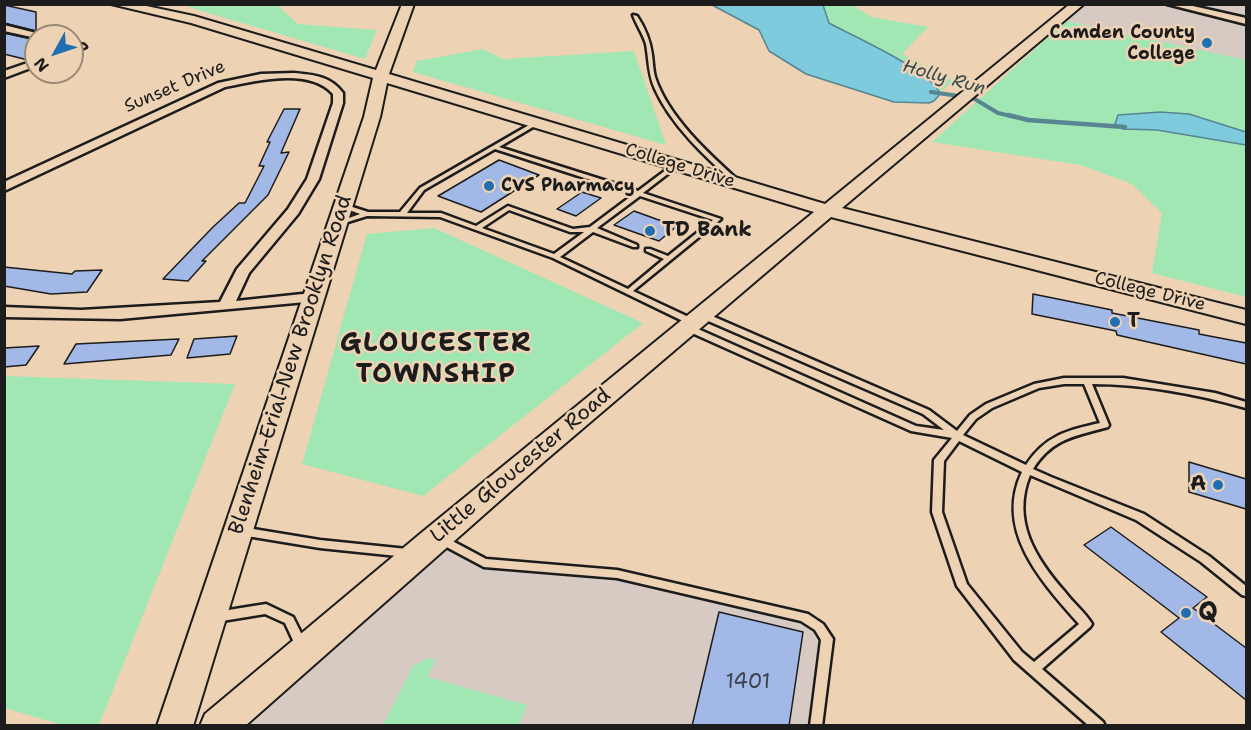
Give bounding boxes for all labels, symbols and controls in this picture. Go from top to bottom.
place label: Camden County College [1049,22,1195,64]
north arrow [24,24,84,84]
marker: Camden County College [1200,36,1214,50]
text: N [29,53,53,76]
street label: Sunset Drive [121,56,229,118]
water label: Holly Run [900,56,988,100]
street label: College Drive [623,139,737,193]
place label: CVS Pharmacy [501,175,635,197]
marker: CVS Pharmacy [482,179,496,193]
street label: Blenheim-Erial-New Brooklyn Road [224,192,358,538]
place label: TD Bank [662,218,752,244]
marker: TD Bank [643,224,657,238]
street label: College Drive [1092,268,1208,316]
place label: T [1127,309,1140,335]
marker: T [1108,315,1122,329]
district label: GLOUCESTER TOWNSHIP [340,328,532,391]
street label: Little Gloucester Road [426,383,616,549]
place label: A [1190,472,1206,498]
marker: A [1211,478,1225,492]
place label: Q [1198,597,1218,629]
marker: Q [1179,606,1193,620]
house number: 1401 [725,670,771,696]

